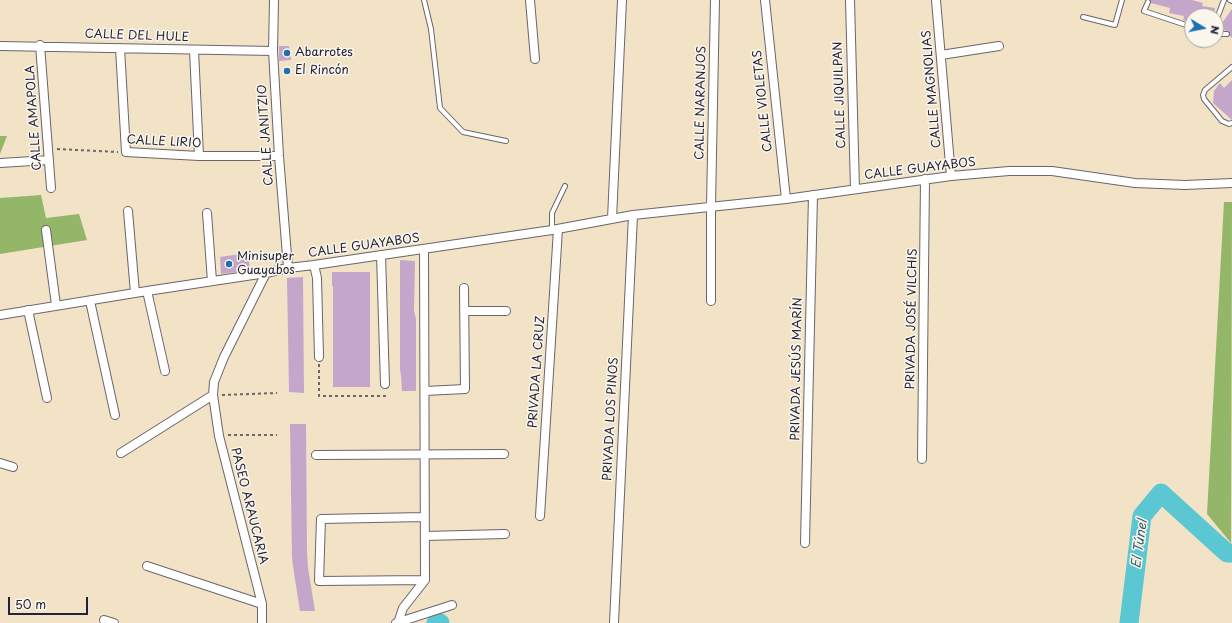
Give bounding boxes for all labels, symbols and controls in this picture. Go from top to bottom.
north arrow [1184,8,1224,48]
text: N [1206,24,1224,36]
street label: CALLE DEL HULE [84,27,190,45]
street label: CALLE MAGNOLIAS [920,29,944,149]
street label: CALLE JIQUILPAN [831,41,849,149]
place label: Abarrotes [295,46,353,60]
street label: CALLE NARANJOS [693,46,709,160]
marker: Abarrotes [282,48,292,58]
street label: CALLE VIOLETAS [750,49,776,153]
place label: El Rincón [295,64,349,78]
street label: CALLE AMAPOLA [23,65,45,171]
marker: El Rincón [282,66,292,76]
street label: CALLE JANITZIO [255,84,277,186]
street label: CALLE LIRIO [126,133,202,151]
street label: CALLE GUAYABOS [863,155,977,183]
street label: CALLE GUAYABOS [307,231,421,261]
street label: PRIVADA JOSÉ VILCHIS [904,248,920,390]
place label: Minisuper Guayabos [237,250,295,278]
marker: Minisuper Guayabos [224,259,234,269]
street label: PRIVADA JESÚS MARÍN [789,297,805,441]
street label: PRIVADA LA CRUZ [526,316,548,428]
street label: PRIVADA LOS PINOS [601,357,621,481]
street label: PASEO ARAUCARIA [228,446,270,566]
water label: El Túnel [1129,519,1151,569]
scale bar [10,589,90,615]
text: 50 m [15,595,46,613]

